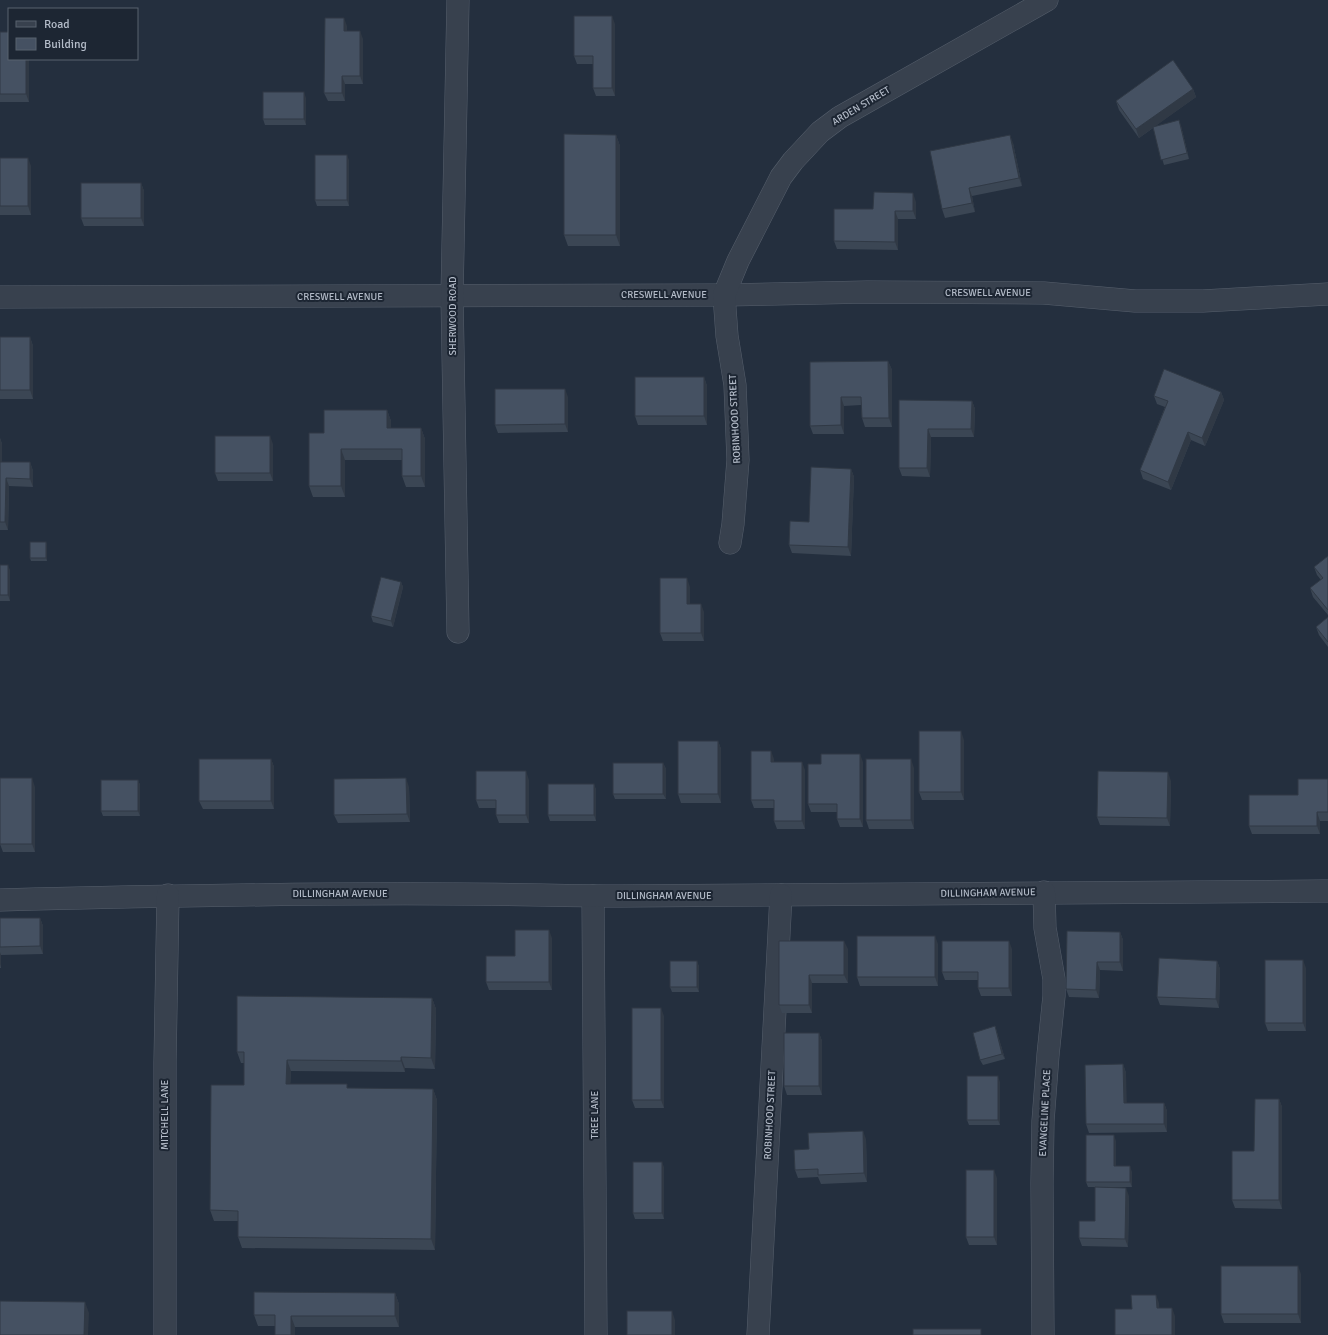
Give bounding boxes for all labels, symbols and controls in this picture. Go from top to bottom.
legend [8,8,138,60]
text: Road [44,17,70,32]
text: Building [44,37,87,52]
street label: ARDEN STREET [830,84,892,128]
street label: SHERWOOD ROAD [447,276,459,356]
street label: CRESWELL AVENUE [945,287,1031,299]
street label: CRESWELL AVENUE [621,289,707,301]
street label: CRESWELL AVENUE [297,291,383,303]
street label: ROBINHOOD STREET [727,374,743,464]
street label: DILLINGHAM AVENUE [940,886,1036,900]
street label: DILLINGHAM AVENUE [292,888,388,900]
street label: DILLINGHAM AVENUE [616,890,712,902]
street label: EVANGELINE PLACE [1037,1069,1053,1157]
street label: ROBINHOOD STREET [762,1070,778,1160]
street label: MITCHELL LANE [159,1080,171,1150]
street label: TREE LANE [589,1091,601,1139]

